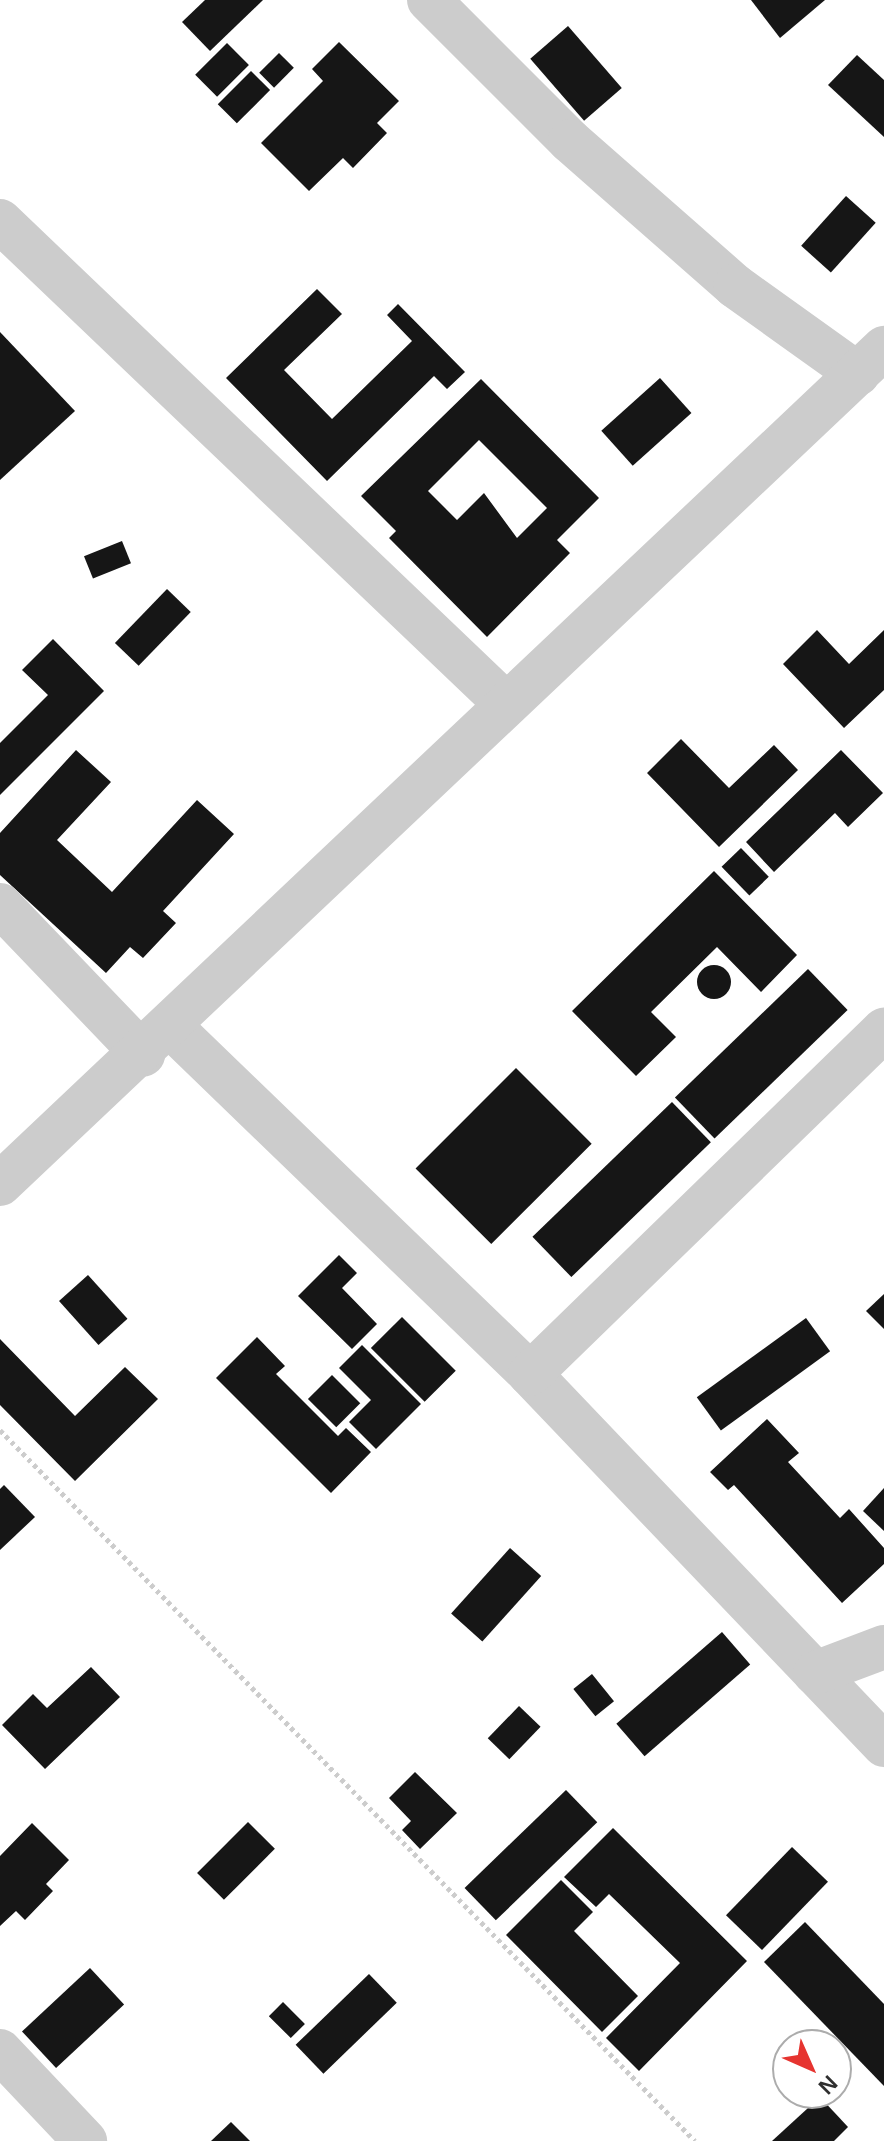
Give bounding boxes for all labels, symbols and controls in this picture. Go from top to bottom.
north arrow [772,2029,852,2109]
text: N [813,2070,842,2099]

